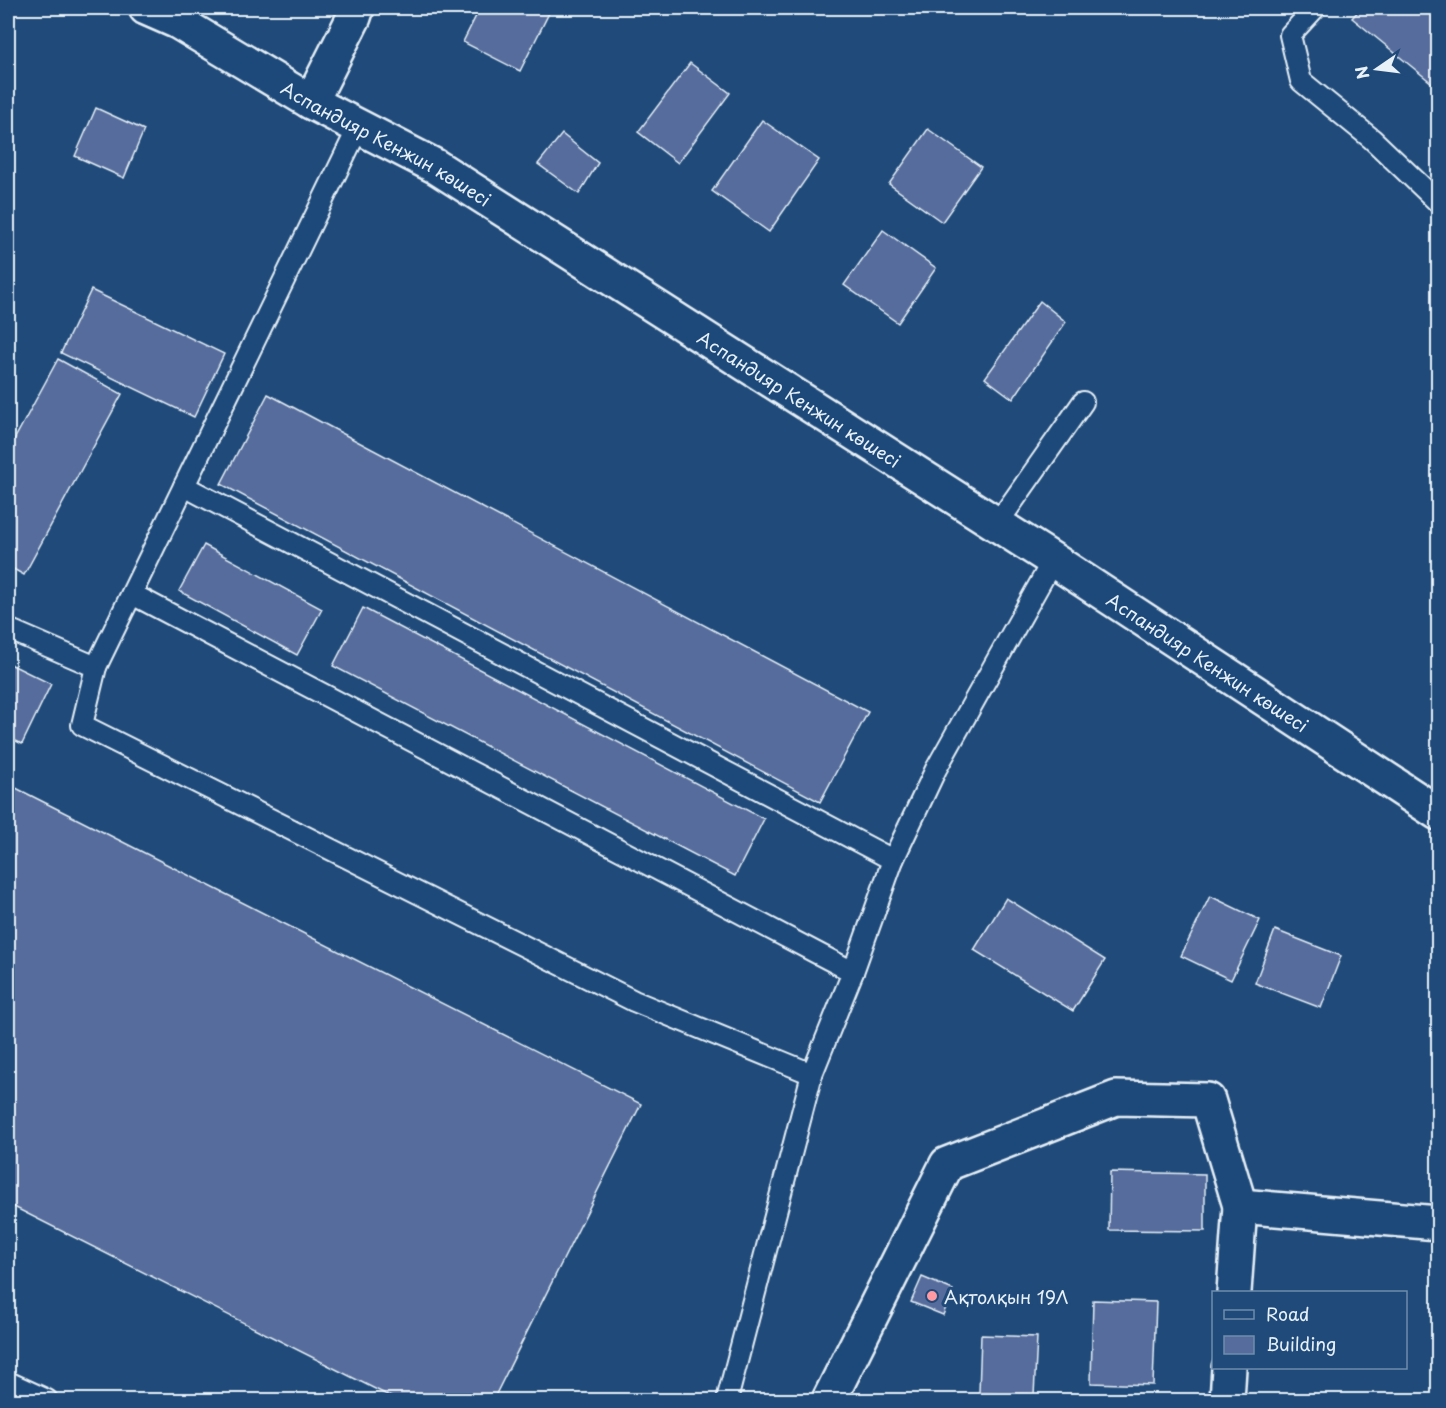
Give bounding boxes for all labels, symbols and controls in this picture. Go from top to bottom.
north arrow [1347,39,1407,99]
text: N [1348,64,1375,82]
street label: Аспандияр Кенжин көшесі [276,74,497,212]
street label: Аспандияр Кенжин көшесі [693,323,906,473]
street label: Аспандияр Кенжин көшесі [1102,586,1314,738]
place label: Ақтолқын 19Л [944,1283,1068,1310]
marker: Ақтолқын 19Л [925,1289,939,1303]
legend [1212,1291,1407,1369]
text: Road [1266,1300,1310,1327]
text: Building [1266,1330,1336,1357]

